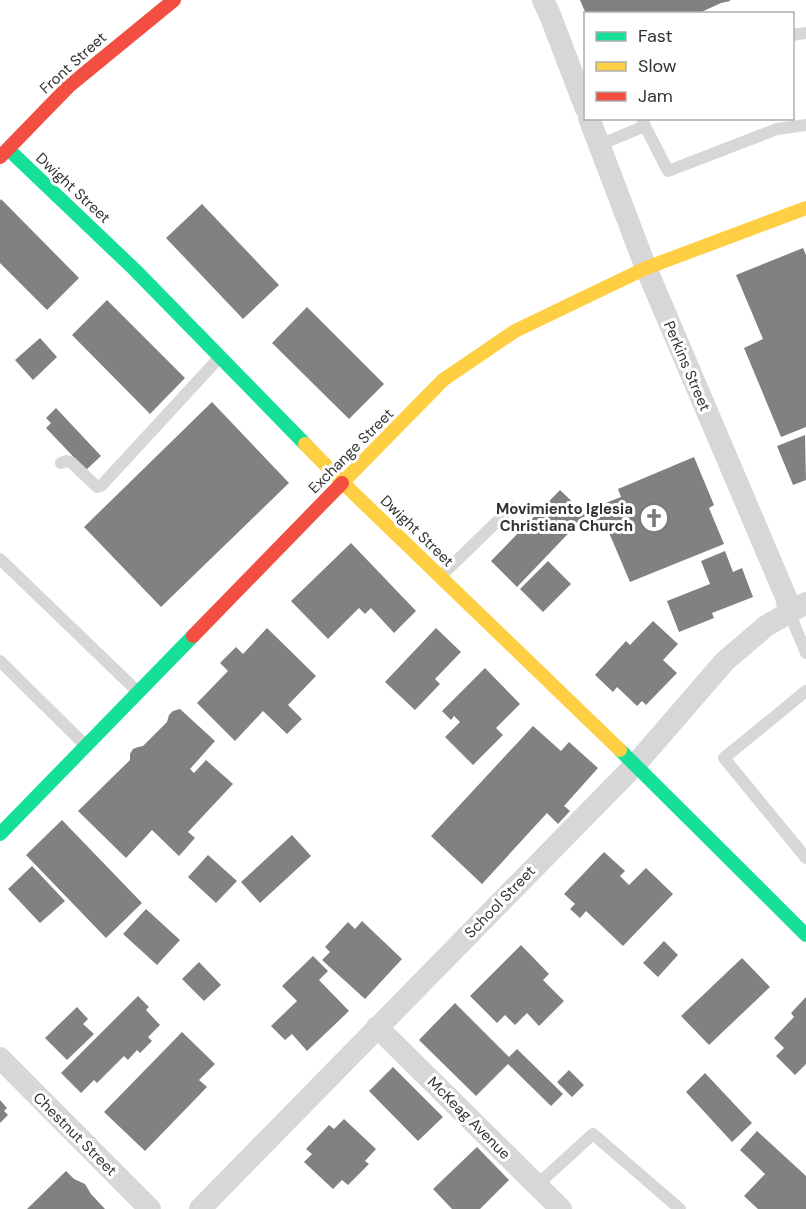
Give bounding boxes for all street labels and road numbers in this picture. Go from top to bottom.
street label: Front Street [35,28,111,98]
street label: Dwight Street [32,148,115,228]
street label: Perkins Street [659,318,715,414]
street label: Exchange Street [304,404,398,498]
street label: Dwight Street [376,491,458,571]
street label: School Street [460,861,540,943]
street label: McKeag Avenue [423,1072,515,1164]
street label: Chestnut Street [29,1088,121,1180]

